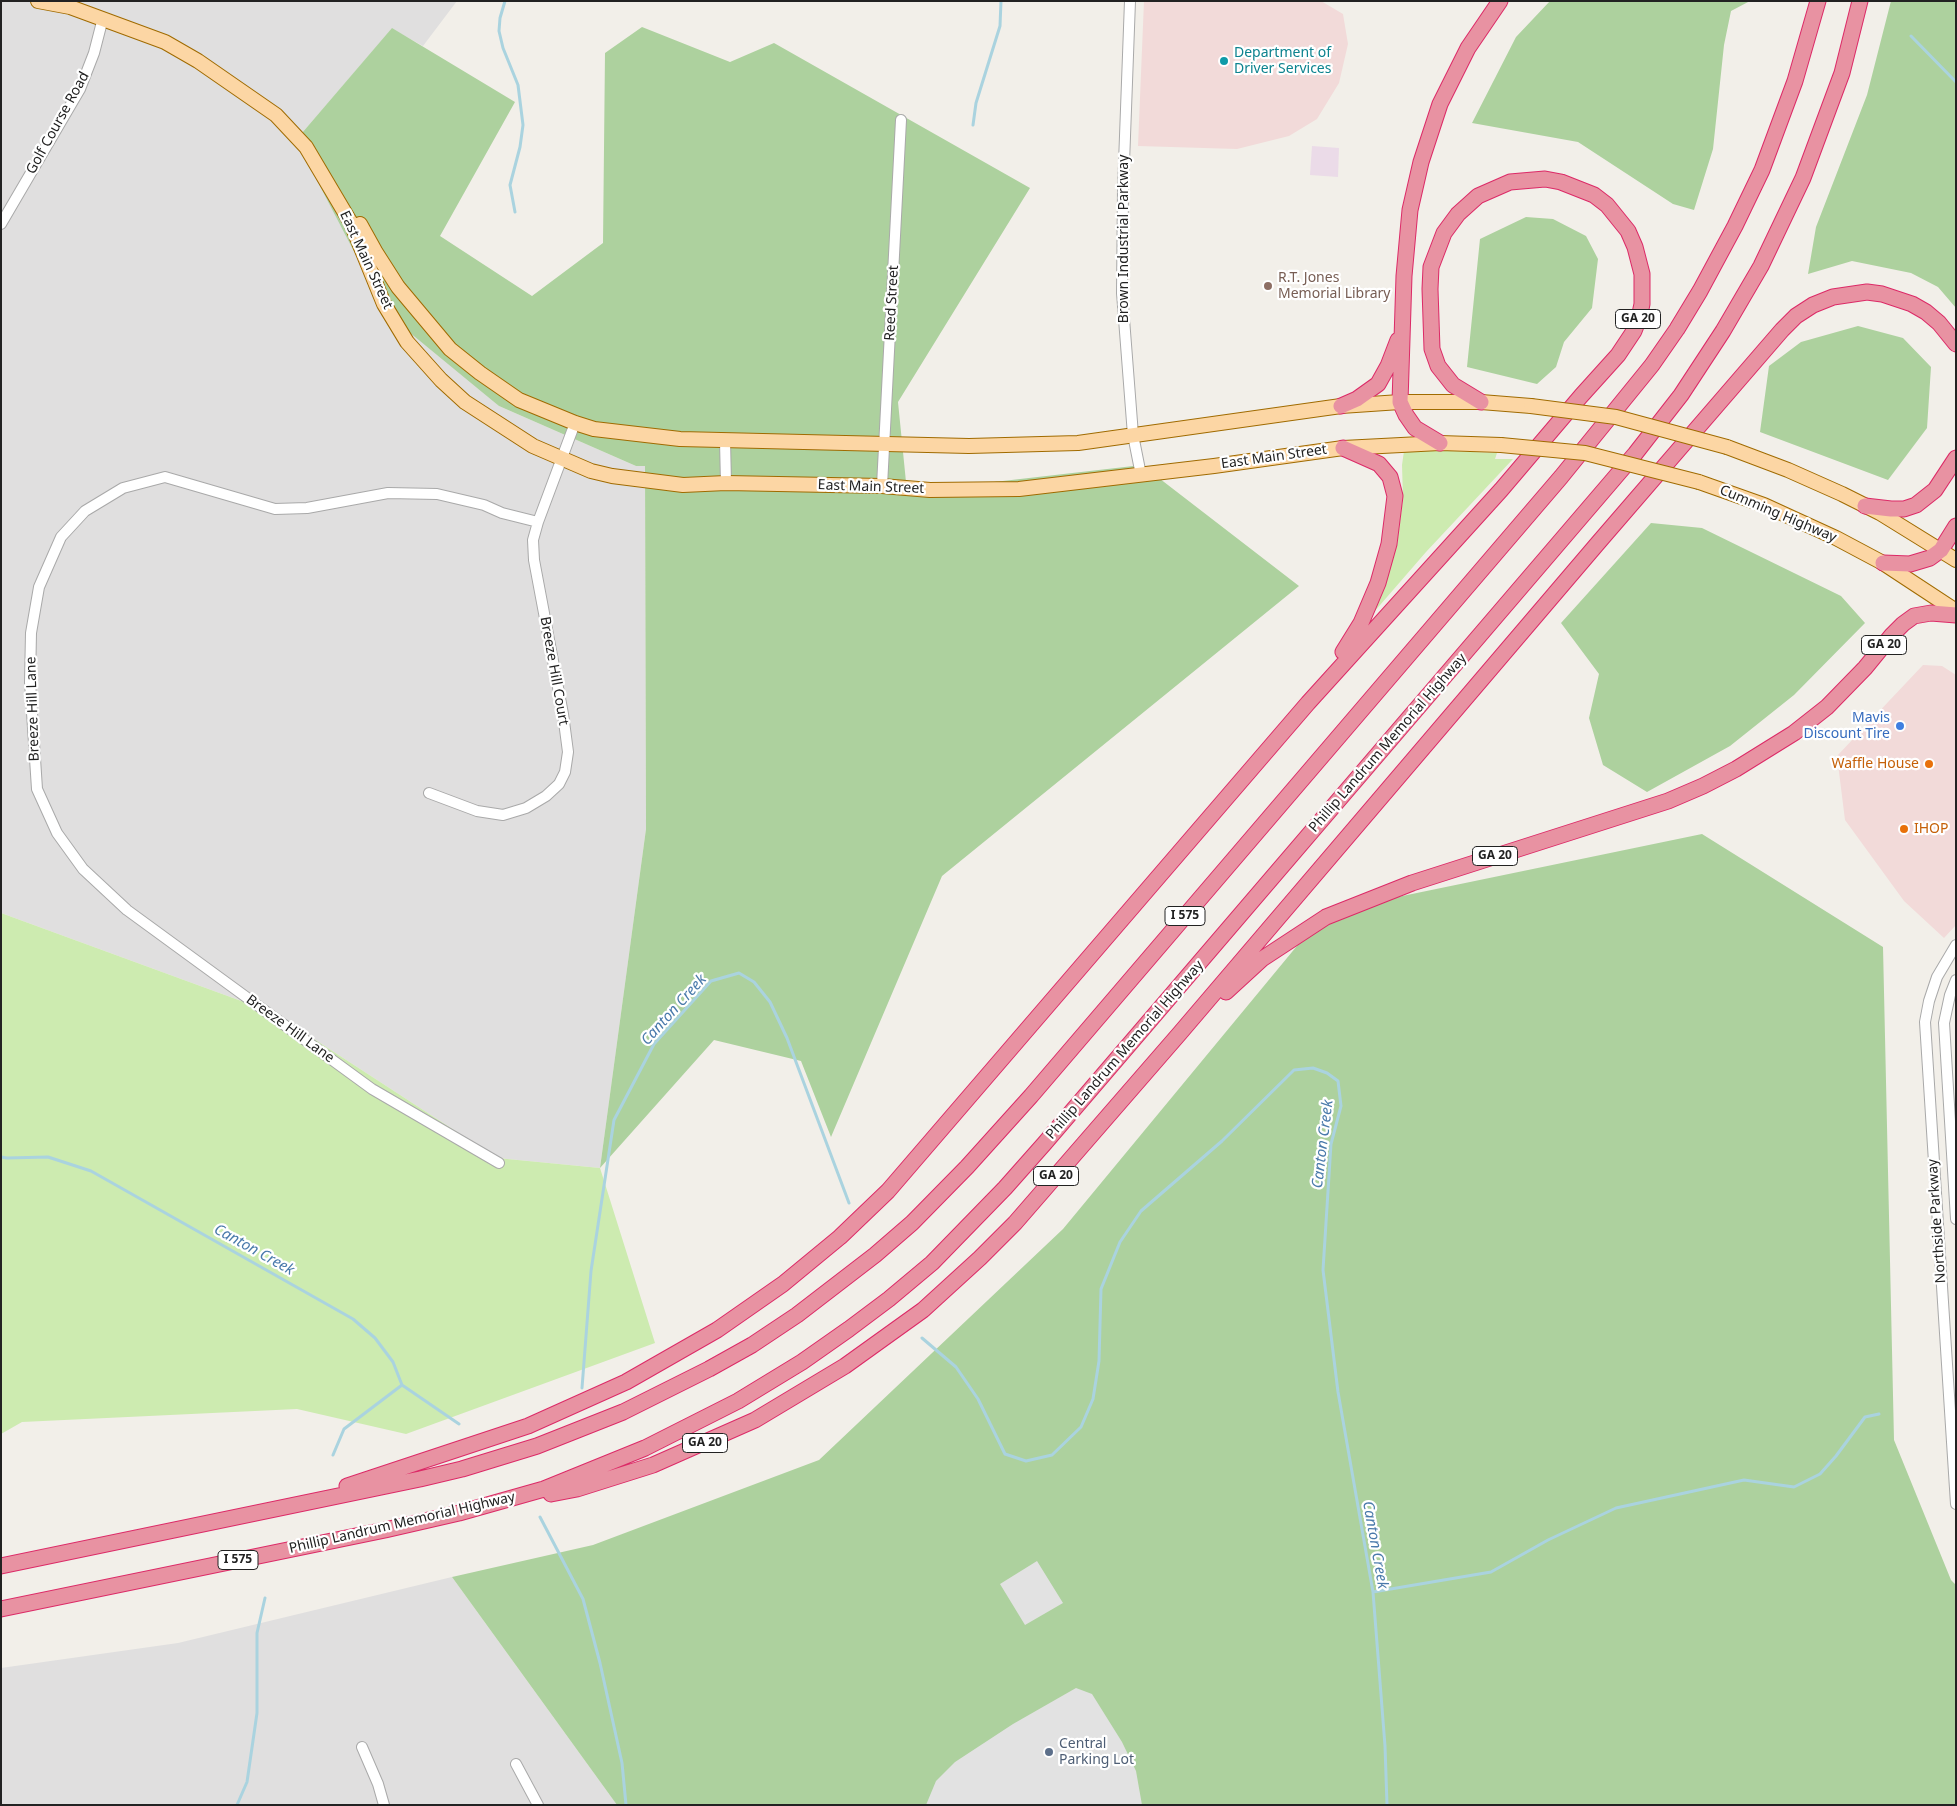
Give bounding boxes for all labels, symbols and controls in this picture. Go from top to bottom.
place label: Department of Driver Services [1234,45,1331,78]
marker: Department of Driver Services [1218,55,1230,67]
street label: Golf Course Road [23,69,93,177]
street label: Brown Industrial Parkway [1116,155,1132,323]
street label: East Main Street [336,208,396,312]
street label: Reed Street [882,265,902,341]
place label: R.T. Jones Memorial Library [1278,270,1390,302]
marker: R.T. Jones Memorial Library [1262,280,1274,292]
road number: GA 20 [1616,310,1660,328]
street label: East Main Street [1220,441,1328,473]
street label: East Main Street [817,477,925,497]
street label: Cumming Highway [1717,482,1839,546]
street label: Breeze Hill Court [536,615,572,727]
road number: GA 20 [1862,636,1906,654]
street label: Phillip Landrum Memorial Highway [1306,650,1470,836]
street label: Breeze Hill Lane [23,656,43,762]
place label: Mavis Discount Tire [1803,710,1890,742]
marker: Mavis Discount Tire [1894,720,1906,732]
place label: Waffle House [1832,756,1919,772]
marker: Waffle House [1923,758,1935,770]
place label: IHOP [1914,821,1949,837]
marker: IHOP [1898,823,1910,835]
road number: GA 20 [1472,846,1518,866]
road number: I 575 [1165,906,1205,926]
street label: Phillip Landrum Memorial Highway [1043,957,1207,1143]
water label: Canton Creek [638,971,710,1049]
street label: Breeze Hill Lane [243,991,337,1067]
water label: Canton Creek [1309,1099,1337,1189]
street label: Northside Parkway [1924,1158,1950,1284]
road number: GA 20 [1034,1166,1078,1186]
water label: Canton Creek [211,1221,297,1279]
road number: GA 20 [682,1434,728,1452]
street label: Phillip Landrum Memorial Highway [287,1489,517,1557]
water label: Canton Creek [1358,1500,1392,1590]
road number: I 575 [218,1550,258,1570]
place label: Central Parking Lot [1059,1736,1134,1768]
marker: Central Parking Lot [1043,1746,1055,1758]

